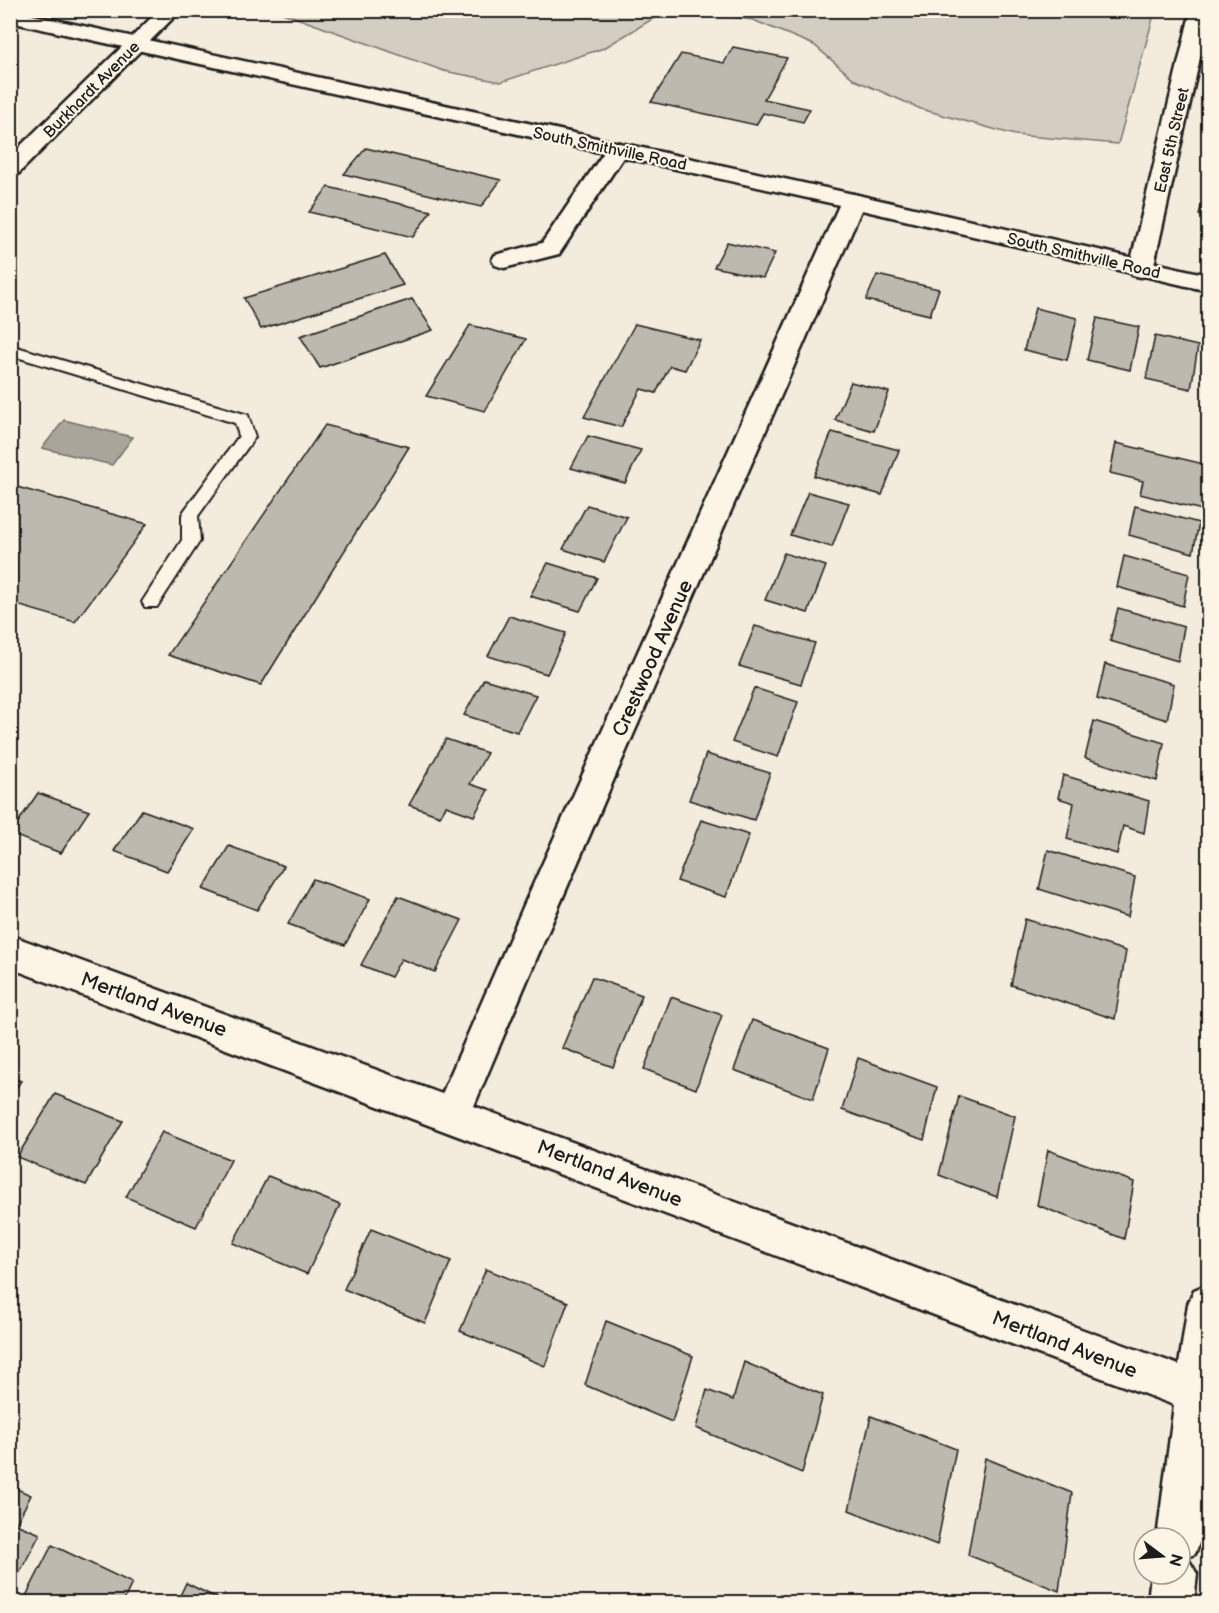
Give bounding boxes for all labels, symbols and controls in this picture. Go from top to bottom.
street label: Burkhardt Avenue [40,37,145,142]
street label: East 5th Street [1151,86,1194,195]
street label: South Smithville Road [531,124,688,175]
street label: South Smithville Road [1005,230,1162,283]
street label: Crestwood Avenue [608,576,698,740]
street label: Mertland Avenue [77,967,230,1043]
street label: Mertland Avenue [534,1135,686,1213]
street label: Mertland Avenue [989,1306,1141,1384]
north arrow [1132,1526,1192,1586]
text: N [1164,1551,1186,1568]

